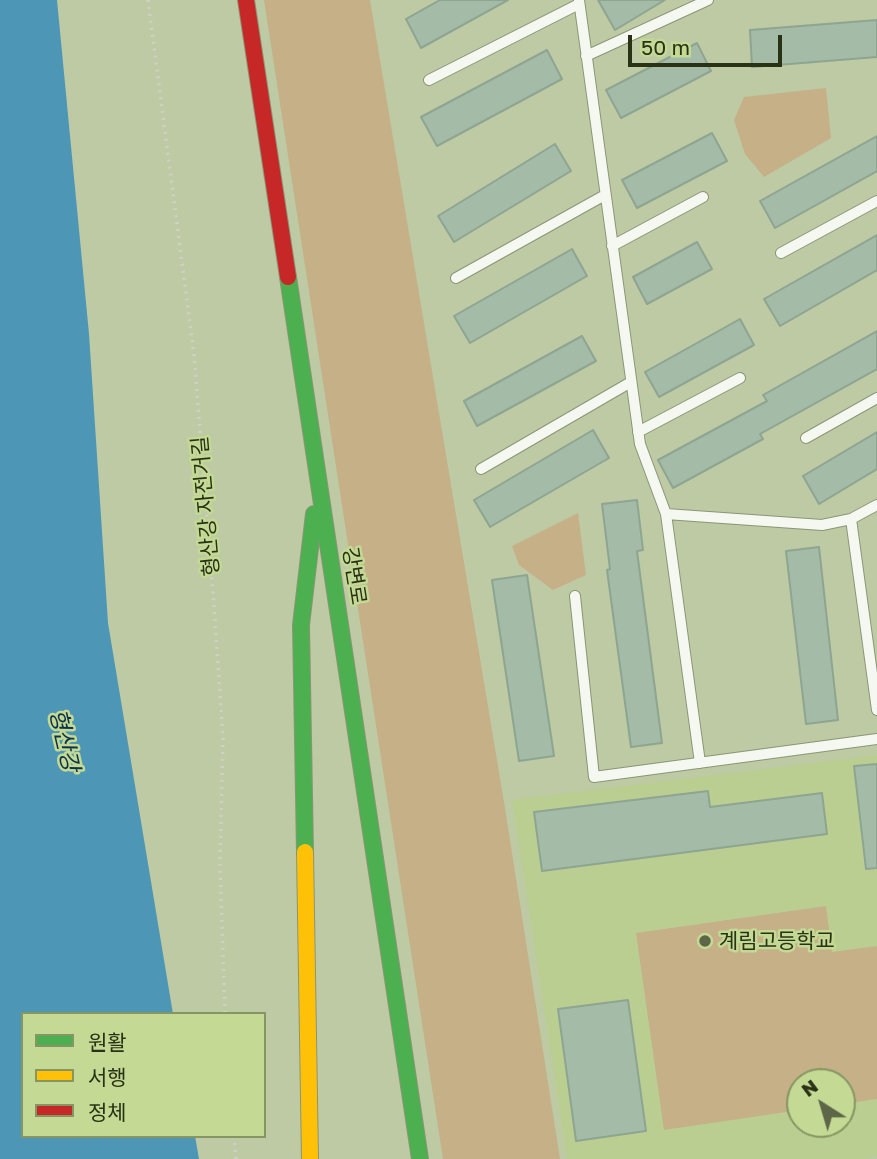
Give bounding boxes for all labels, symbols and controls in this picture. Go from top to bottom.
scale bar [632,21,786,65]
text: 50 m [641,34,690,60]
street label: 형산강 자전거길 [187,435,225,577]
street label: 강변로 [337,545,371,607]
water label: 형산강 [43,706,85,774]
place label: 계림고등학교 [719,928,835,954]
marker: 계림고등학교 [697,933,713,949]
legend [21,1012,266,1138]
text: 원활 [88,1029,127,1055]
text: 서행 [88,1064,127,1090]
north arrow [786,1068,856,1138]
text: N [797,1074,822,1101]
text: 정체 [88,1099,127,1125]

